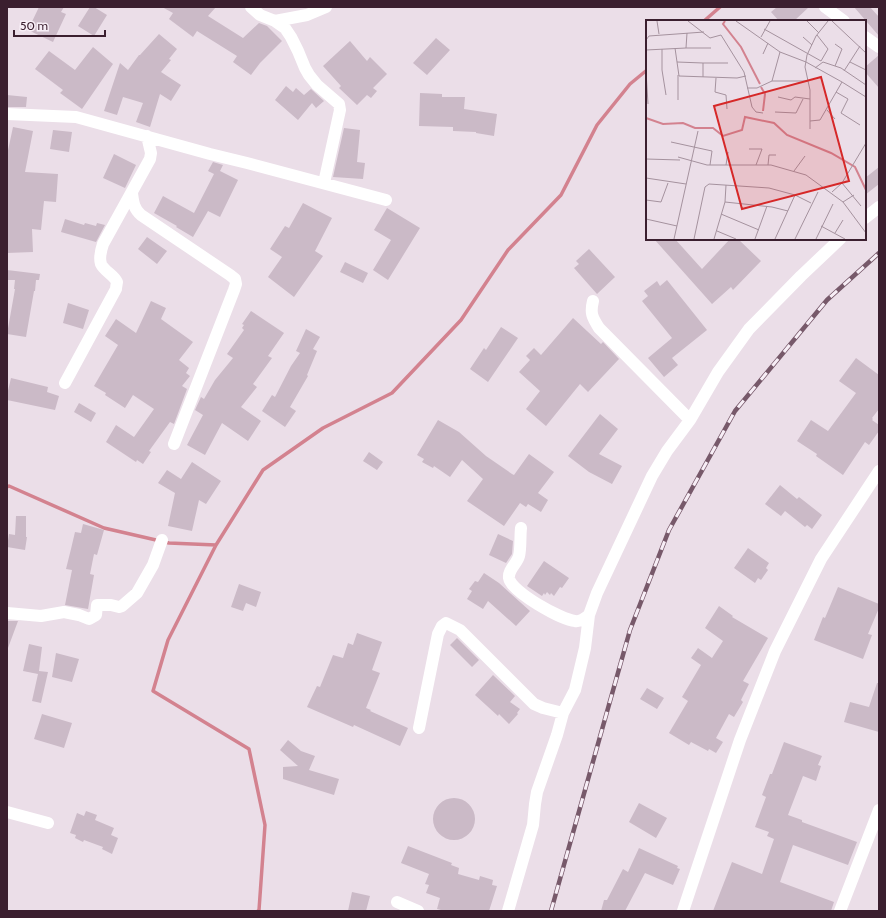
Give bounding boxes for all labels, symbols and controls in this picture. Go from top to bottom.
scale bar [14,12,105,38]
text: 50 m [20,18,48,33]
inset map [646,20,866,240]

